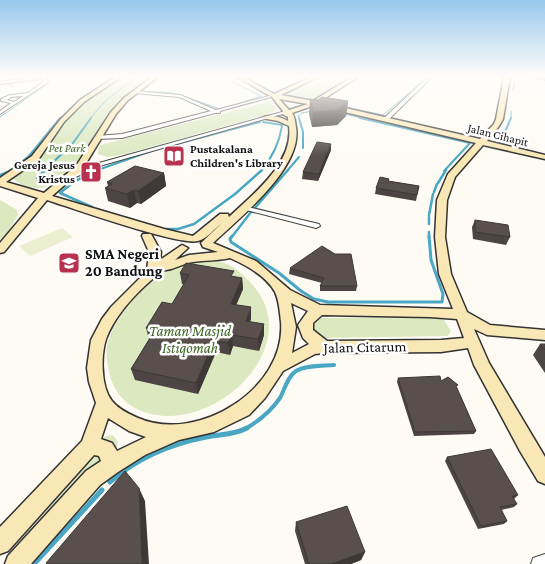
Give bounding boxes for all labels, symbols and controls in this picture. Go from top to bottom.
street label: Jalan Cihapit [465,120,531,150]
park label: Pet Park [49,141,86,155]
place label: Pustakalana Children's Library [190,142,283,170]
library icon: Pustakalana Children's Library [162,144,186,168]
place label: Gereja Jesus Kristus [14,158,75,186]
church icon: Gereja Jesus Kristus [79,160,103,184]
place label: SMA Negeri 20 Bandung [85,246,163,279]
school or university icon: SMA Negeri 20 Bandung [57,251,81,275]
park label: Taman Masjid Istiqomah [149,323,232,357]
street label: Jalan Citarum [321,338,407,357]

